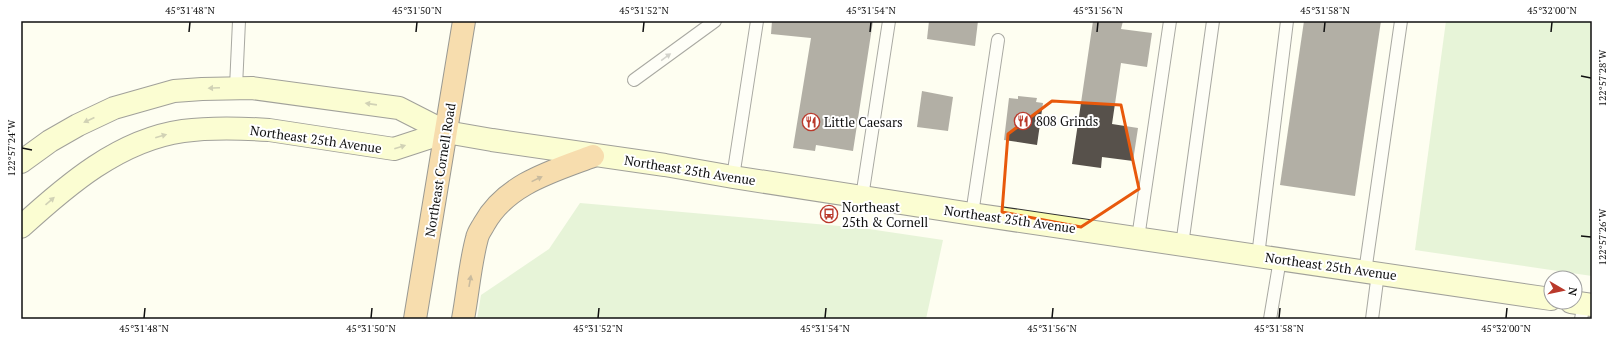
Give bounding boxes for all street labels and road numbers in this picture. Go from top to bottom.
street label: Northeast Cornell Road [421,102,459,238]
street label: Northeast 25th Avenue [249,121,383,157]
street label: Northeast 25th Avenue [623,151,757,189]
street label: Northeast 25th Avenue [943,201,1077,237]
street label: Northeast 25th Avenue [1264,248,1398,284]

